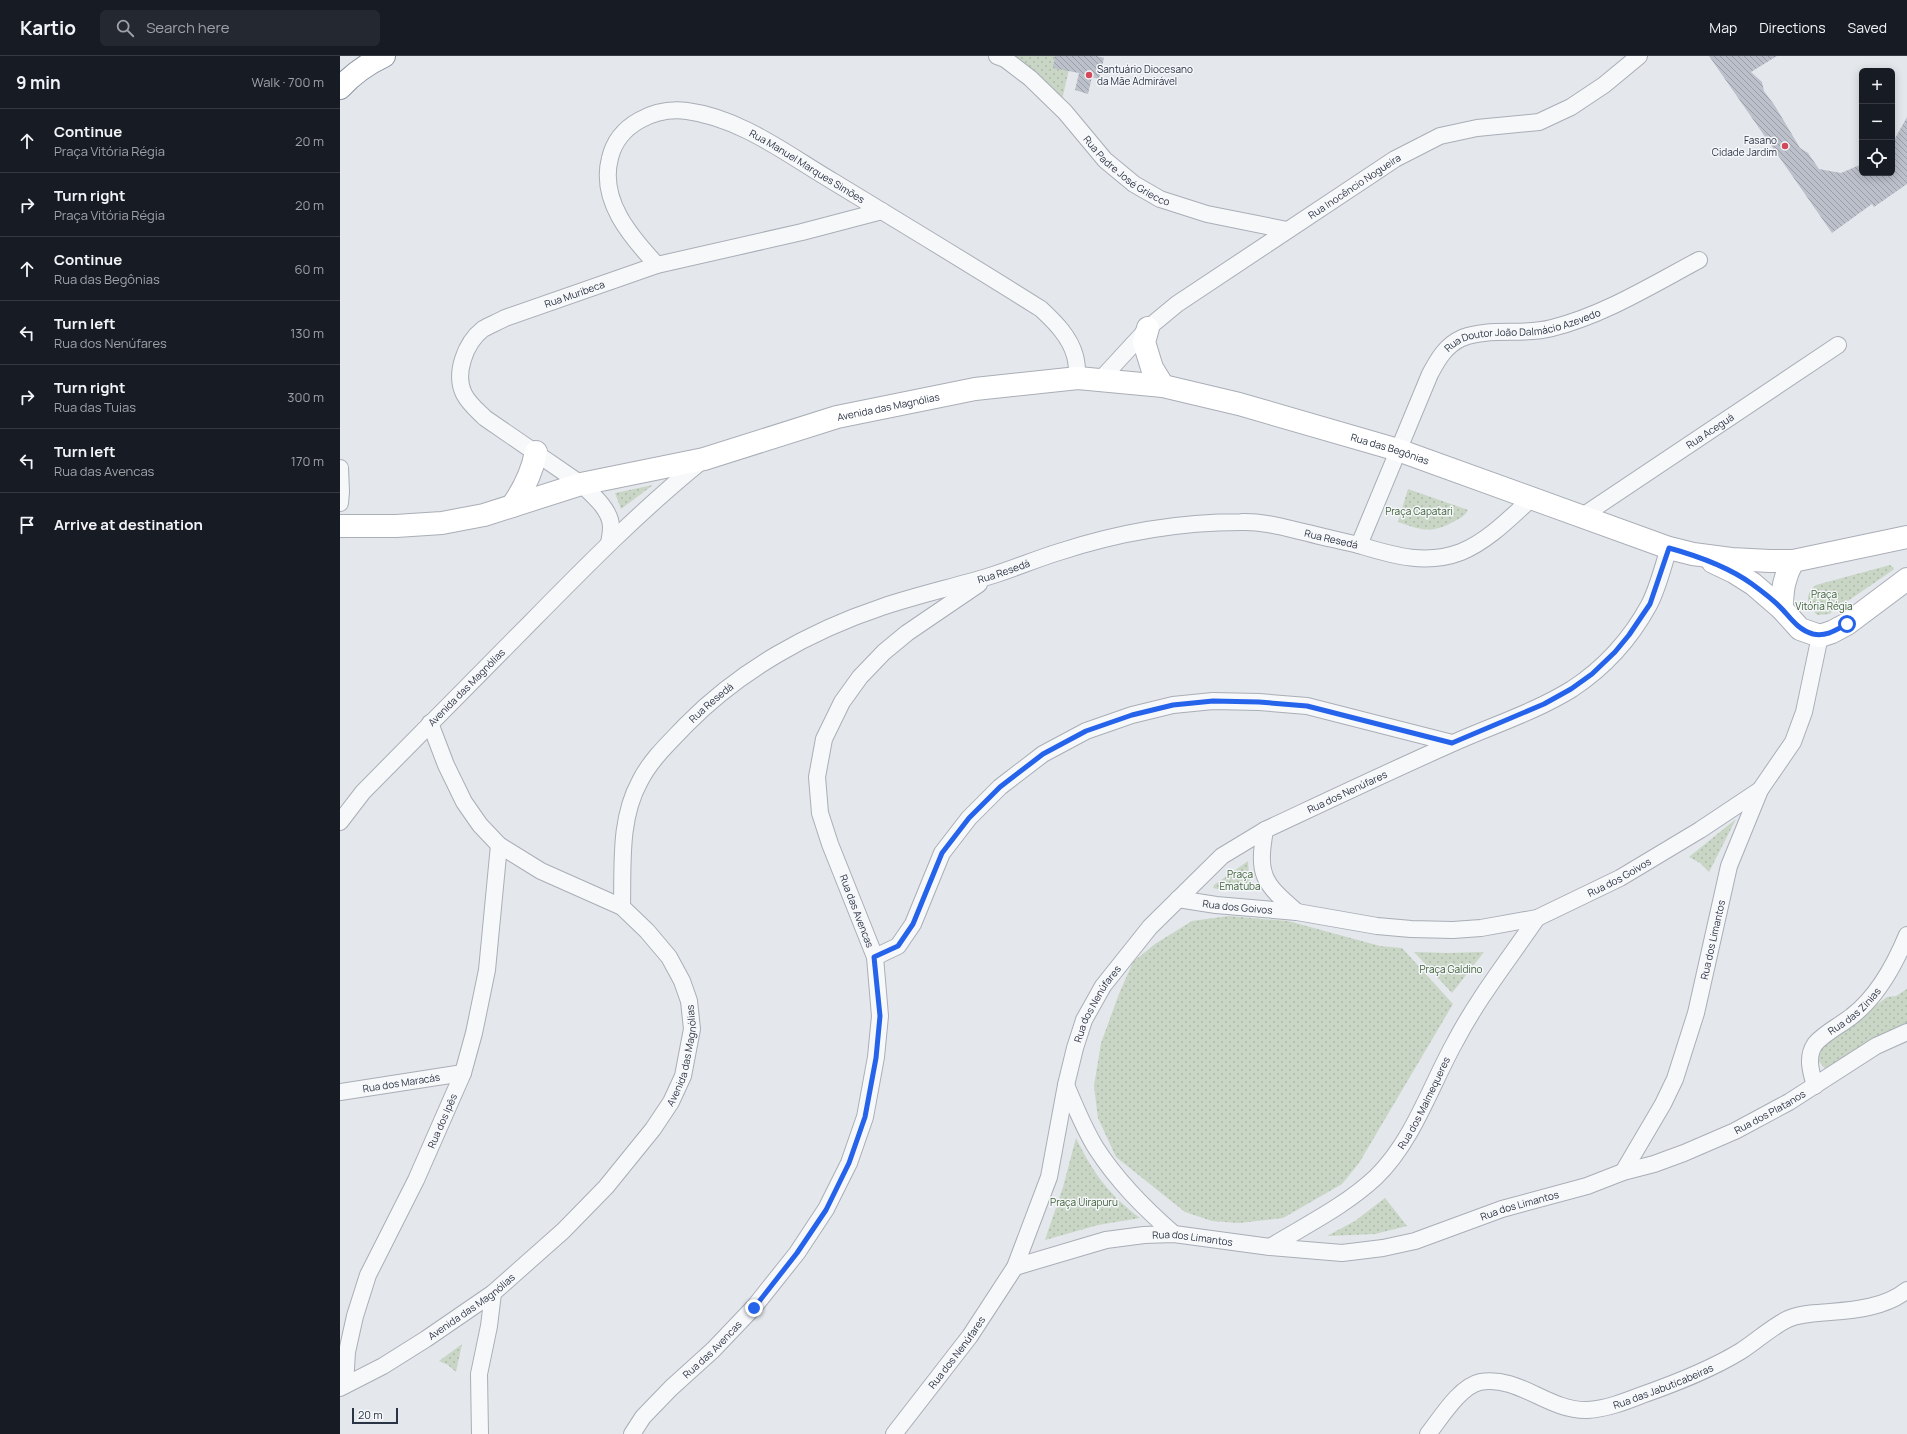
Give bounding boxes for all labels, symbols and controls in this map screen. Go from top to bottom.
search box [100,10,380,46]
text: Kartio [20,15,76,41]
icon: search [114,17,136,39]
text: Search here [146,17,230,38]
text: Map [1709,18,1737,37]
text: Directions [1759,18,1826,37]
text: Saved [1848,18,1887,37]
place label: Santuário Diocesano da Mãe Admirável [1097,62,1193,88]
map controls [1859,68,1895,176]
button: + [1859,68,1895,104]
marker: Santuário Diocesano da Mãe Admirável [1084,70,1094,80]
text: 9 min [16,71,61,94]
text: Walk · 700 m [252,73,324,91]
button: − [1859,104,1895,140]
text: Continue [54,121,122,142]
street label: Rua Manuel Marques Simões [747,126,868,206]
icon: ahead [16,130,38,152]
text: 20 m [295,132,324,150]
street label: Rua Padre José Griecco [1080,132,1172,209]
place label: Fasano Cidade Jardim [1712,133,1777,159]
button: locate [1859,140,1895,176]
marker: Fasano Cidade Jardim [1780,141,1790,151]
text: Praça Vitória Régia [54,142,165,160]
street label: Rua Inocêncio Nogueira [1305,150,1403,222]
text: Turn right [54,185,125,206]
icon: right [16,194,38,216]
text: 20 m [295,196,324,214]
text: Praça Vitória Régia [54,206,165,224]
text: Continue [54,249,122,270]
icon: ahead [16,258,38,280]
text: 60 m [294,260,324,278]
text: Rua das Begônias [54,270,160,288]
street label: Rua Muribeca [542,277,606,311]
street label: Rua Doutor João Dalmácio Azevedo [1441,305,1603,355]
text: Turn left [54,313,116,334]
icon: left [16,322,38,344]
text: 130 m [290,324,324,342]
text: Rua dos Nenúfares [54,334,167,352]
text: Turn right [54,377,125,398]
icon: right [16,386,38,408]
text: 300 m [287,388,324,406]
street label: Avenida das Magnólias [836,389,941,424]
text: Rua das Tuias [54,398,136,416]
street label: Rua Aceguá [1683,410,1737,452]
street label: Rua das Begônias [1349,430,1431,468]
text: Turn left [54,441,116,462]
icon: left [16,450,38,472]
text: 170 m [291,452,324,470]
text: Rua das Avencas [54,462,154,480]
park label: Praça Capatari [1385,504,1453,518]
icon: arrive [16,514,38,536]
text: Arrive at destination [54,514,203,535]
street label: Rua Resedá [1303,525,1360,552]
street label: Rua Resedá [976,556,1032,586]
park label: Praça Vitória Régia [1795,587,1853,613]
route start [1838,615,1856,633]
street label: Avenida das Magnólias [425,645,508,729]
street label: Rua Resedá [686,679,736,726]
street label: Rua dos Nenúfares [1305,767,1389,816]
street label: Rua dos Goivos [1585,854,1654,900]
park label: Praça Ematuba [1219,867,1261,893]
street label: Rua das Avencas [837,872,877,950]
street label: Rua dos Goivos [1201,896,1273,917]
street label: Rua dos Limantos [1697,898,1728,981]
street label: Rua dos Nenúfares [1070,962,1124,1044]
park label: Praça Galdino [1419,962,1483,976]
street label: Rua das Zinias [1825,984,1884,1038]
street label: Avenida das Magnólias [663,1004,699,1109]
street label: Rua dos Malmequeres [1394,1054,1453,1152]
street label: Rua dos Maracás [362,1070,441,1095]
street label: Rua dos Platanos [1732,1086,1808,1137]
street label: Rua dos Ipês [424,1091,460,1150]
street label: Rua dos Limantos [1478,1187,1560,1223]
park label: Praça Uirapuru [1050,1195,1118,1209]
street label: Rua dos Limantos [1152,1227,1234,1249]
street label: Avenida das Magnólias [425,1270,518,1343]
route end [745,1299,763,1317]
street label: Rua dos Nenúfares [925,1313,988,1391]
street label: Rua das Avencas [679,1317,745,1381]
street label: Rua das Jabuticabeiras [1611,1360,1716,1412]
scale bar [352,1406,398,1425]
text: 20 m [358,1407,383,1422]

